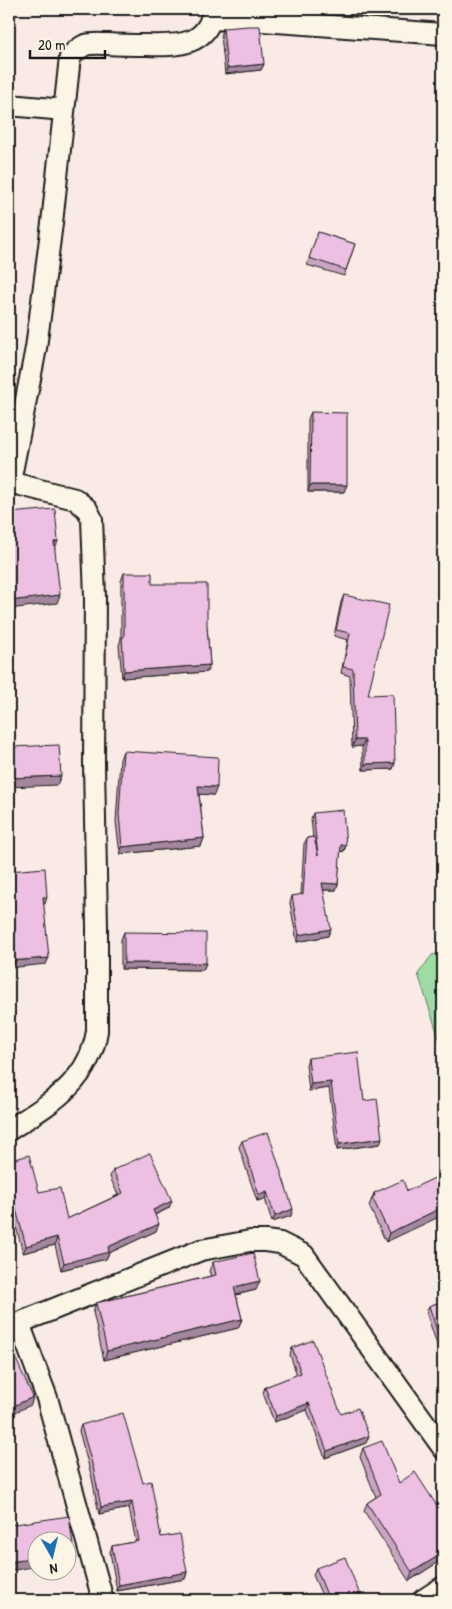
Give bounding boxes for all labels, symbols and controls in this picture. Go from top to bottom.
scale bar [30,28,105,60]
text: 20 m [38,34,65,55]
north arrow [28,1532,78,1582]
text: N [48,1559,59,1579]

